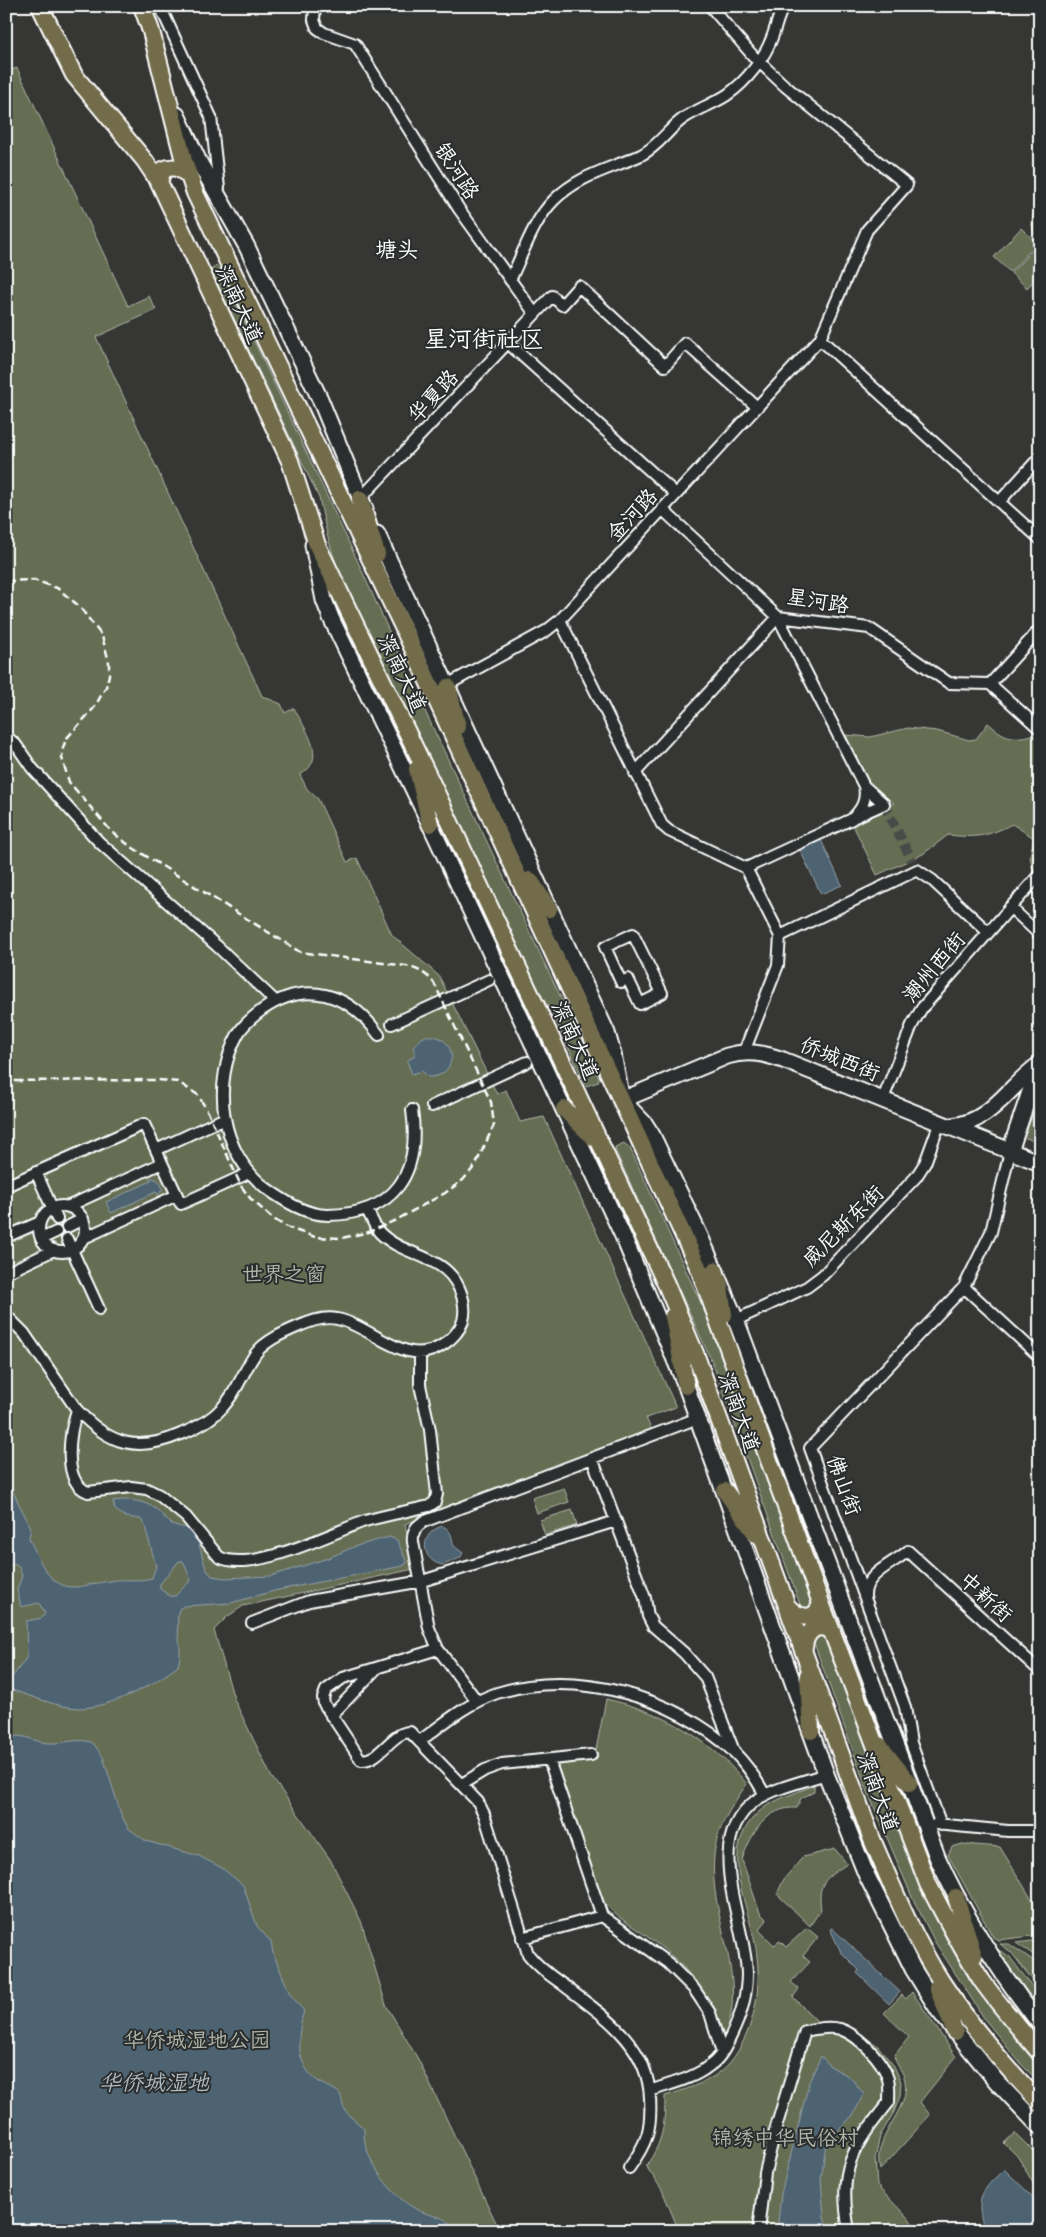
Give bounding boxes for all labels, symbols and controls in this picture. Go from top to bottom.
street label: 银河路 [429,138,485,204]
district label: 塘头 [375,236,419,264]
street label: 深南大道 [209,260,269,348]
district label: 星河街社区 [424,324,544,354]
street label: 华夏路 [402,364,464,428]
street label: 金河路 [601,483,663,547]
street label: 星河路 [785,583,851,619]
street label: 深南大道 [372,630,432,716]
street label: 潮州西街 [897,926,971,1008]
street label: 深南大道 [545,996,605,1084]
street label: 侨城西街 [796,1031,884,1087]
street label: 威尼斯东街 [797,1180,889,1272]
park label: 世界之窗 [242,1261,326,1287]
street label: 深南大道 [712,1368,766,1456]
street label: 佛山街 [821,1451,867,1519]
street label: 中新街 [954,1566,1018,1628]
street label: 深南大道 [851,1748,905,1836]
park label: 华侨城湿地公园 [124,2027,271,2053]
water label: 华侨城湿地 [99,2069,210,2097]
park label: 锦绣中华民俗村 [712,2125,859,2151]

